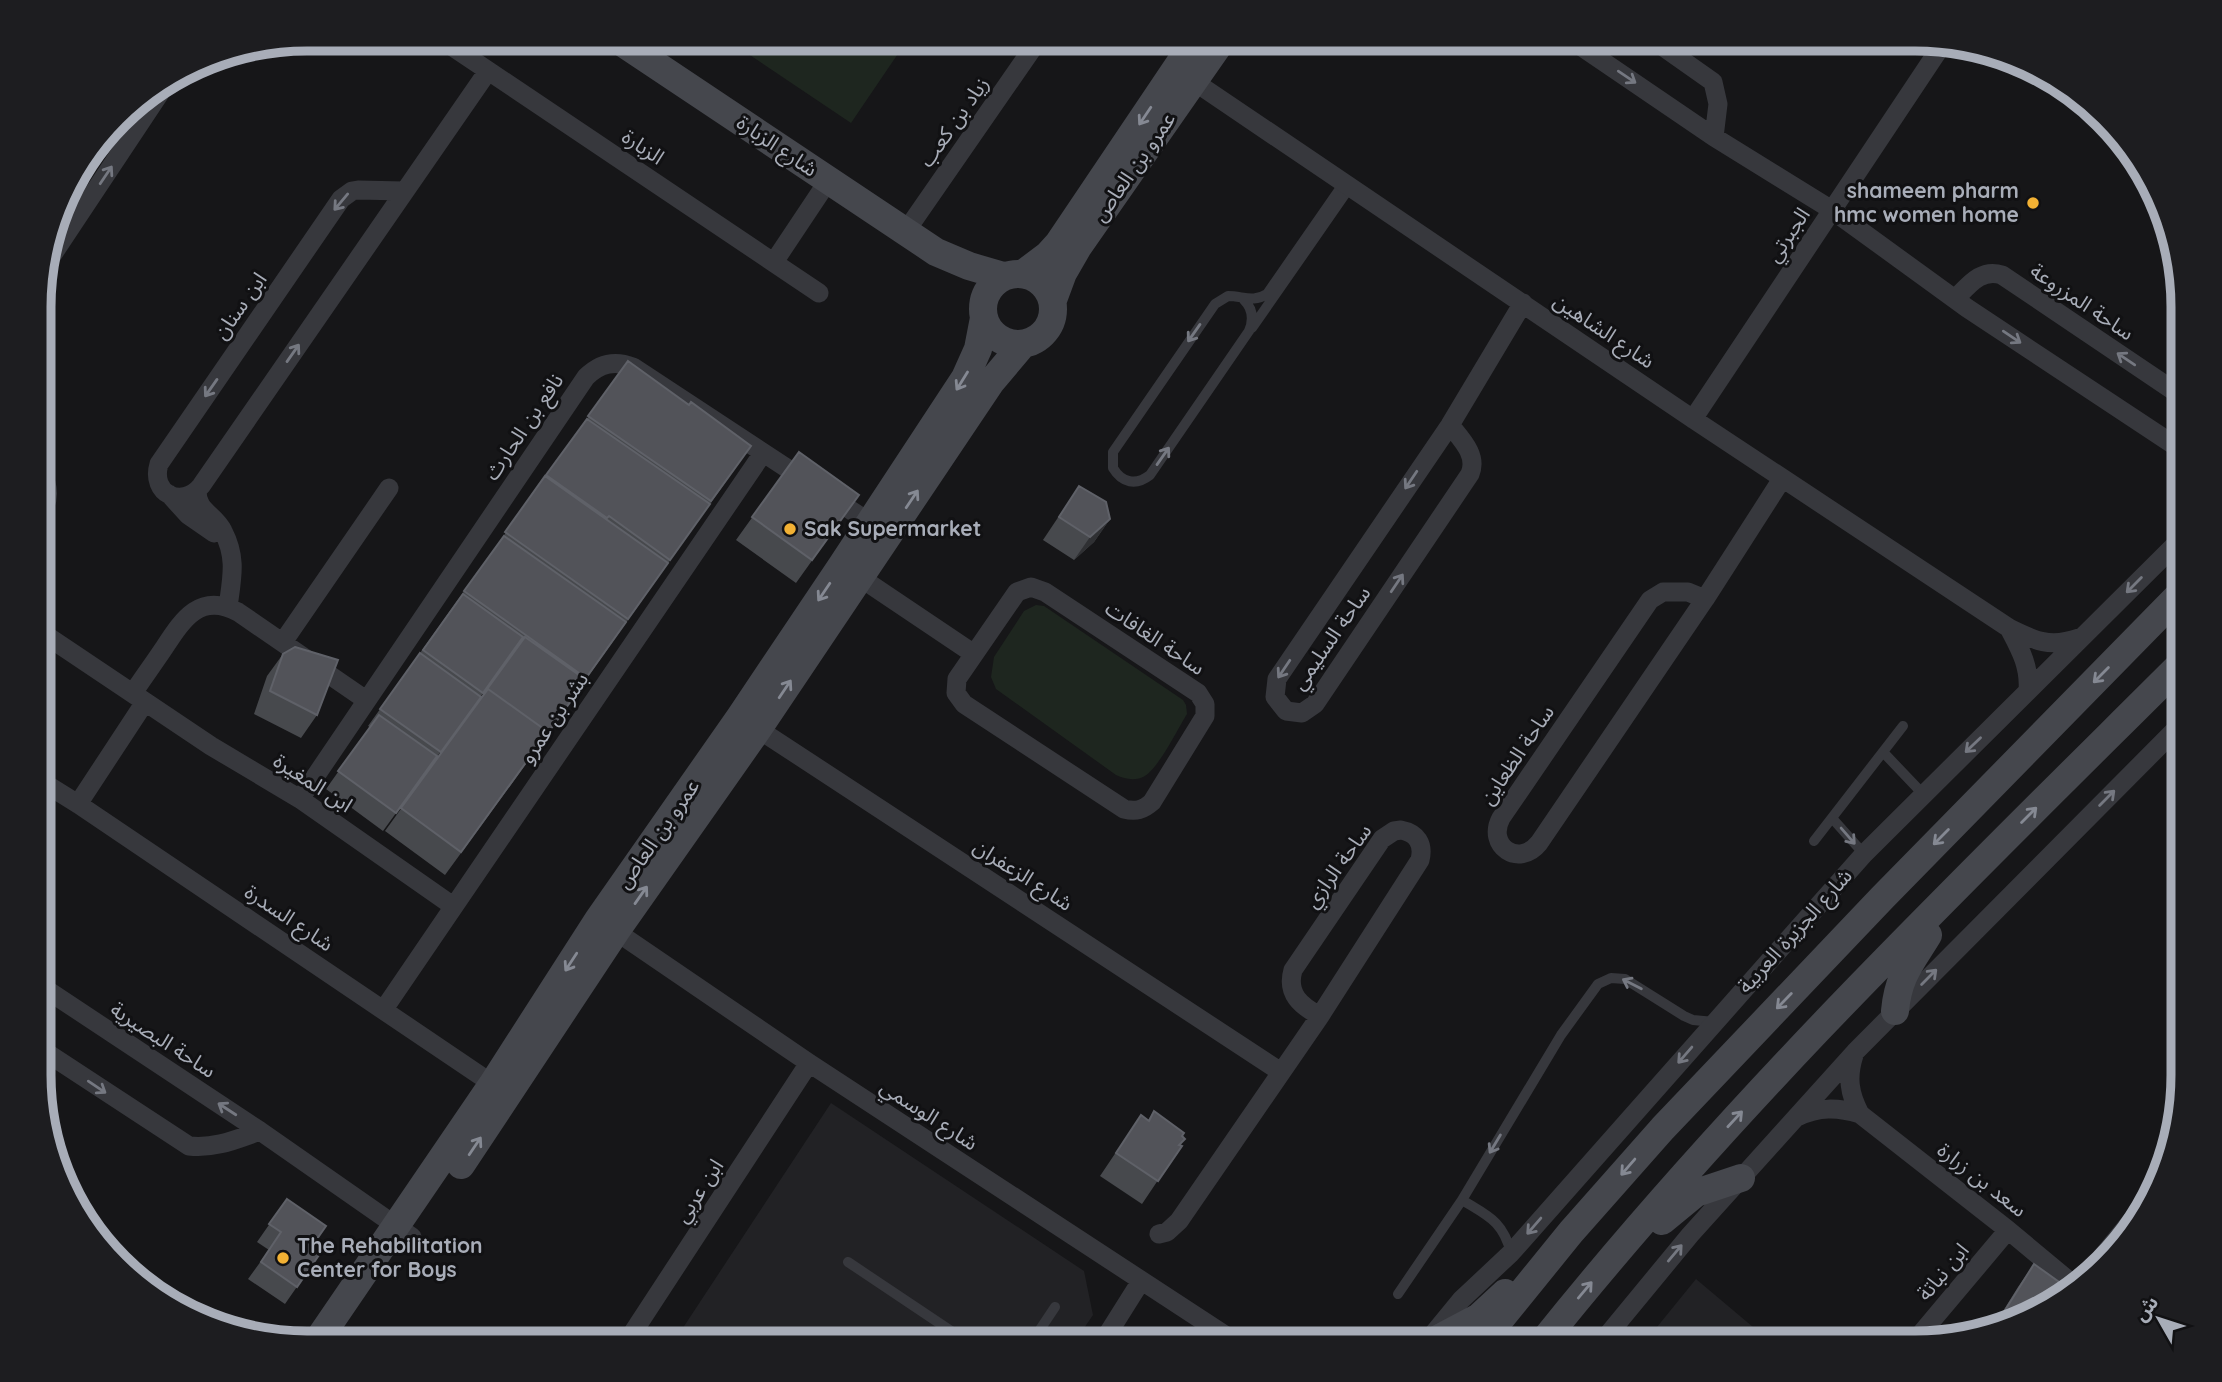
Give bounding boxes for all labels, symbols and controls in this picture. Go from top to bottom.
one-way arrow [1616,70,1636,84]
street label: زياد بن كعب [913,71,994,172]
one-way arrow [1138,105,1152,125]
street label: عمرو بن العاص [1086,107,1180,226]
street label: شارع الزبارة [730,109,823,184]
street label: الزبارة [618,123,670,170]
one-way arrow [99,166,114,185]
place label: shameem pharm hmc women home [1834,177,2019,227]
one-way arrow [333,193,349,211]
marker: shameem pharm hmc women home [2025,195,2041,211]
street label: الجبرتي [1759,202,1818,269]
street label: ساحة المزروعة [2026,257,2139,345]
street label: ابن سنان [207,267,272,344]
street label: شارع الشاهين [1547,287,1660,376]
one-way arrow [1187,323,1201,343]
one-way arrow [2002,330,2021,344]
one-way arrow [286,344,300,363]
one-way arrow [2117,352,2137,366]
street label: نافع بن الحارث [478,368,571,486]
one-way arrow [955,371,969,391]
one-way arrow [204,378,218,397]
one-way arrow [1156,447,1170,466]
one-way arrow [1404,470,1418,489]
one-way arrow [905,490,919,509]
place label: Sak Supermarket [804,515,981,541]
marker: Sak Supermarket [782,521,798,537]
one-way arrow [1390,573,1404,593]
one-way arrow [2126,576,2143,593]
street label: ساحة السليمي [1285,580,1379,697]
one-way arrow [817,582,831,601]
street label: ساحة الغافات [1101,594,1210,680]
one-way arrow [1277,659,1291,678]
one-way arrow [2092,666,2109,683]
street label: بشر بن عمرو [513,667,593,768]
one-way arrow [779,679,793,699]
street label: ساحة الظعاين [1473,700,1559,809]
one-way arrow [1964,736,1981,753]
street label: ابن المغيرة [269,747,358,817]
street label: عمرو بن العاص [610,774,704,893]
one-way arrow [2098,790,2115,807]
one-way arrow [2020,806,2037,823]
street label: ساحة الرازي [1298,818,1380,915]
one-way arrow [1840,827,1856,845]
one-way arrow [1933,828,1950,845]
street label: شارع الزعفران [967,832,1078,918]
street label: شارع الجزيرة العربية [1731,863,1859,1000]
street label: شارع السدرة [239,878,339,959]
one-way arrow [634,886,648,905]
one-way arrow [564,952,578,971]
one-way arrow [1920,969,1937,986]
one-way arrow [1622,976,1642,990]
one-way arrow [1775,992,1792,1009]
street label: ساحة البصيرية [106,995,221,1083]
one-way arrow [1677,1046,1693,1064]
street label: شارع الوسمي [874,1073,983,1159]
one-way arrow [87,1080,107,1094]
one-way arrow [218,1102,238,1116]
one-way arrow [1726,1111,1743,1128]
one-way arrow [1488,1134,1502,1154]
street label: سعد بن زرارة [1933,1136,2032,1222]
one-way arrow [467,1137,482,1156]
street label: ابن عربي [668,1154,732,1229]
one-way arrow [1620,1158,1636,1176]
one-way arrow [1526,1217,1543,1234]
place label: The Rehabilitation Center for Boys [297,1232,483,1282]
street label: ابن نباتة [1911,1237,1974,1305]
one-way arrow [1668,1244,1683,1262]
marker: The Rehabilitation Center for Boys [275,1250,291,1266]
one-way arrow [1577,1282,1593,1300]
north arrow [2124,1284,2194,1354]
text: ش [2128,1291,2163,1326]

